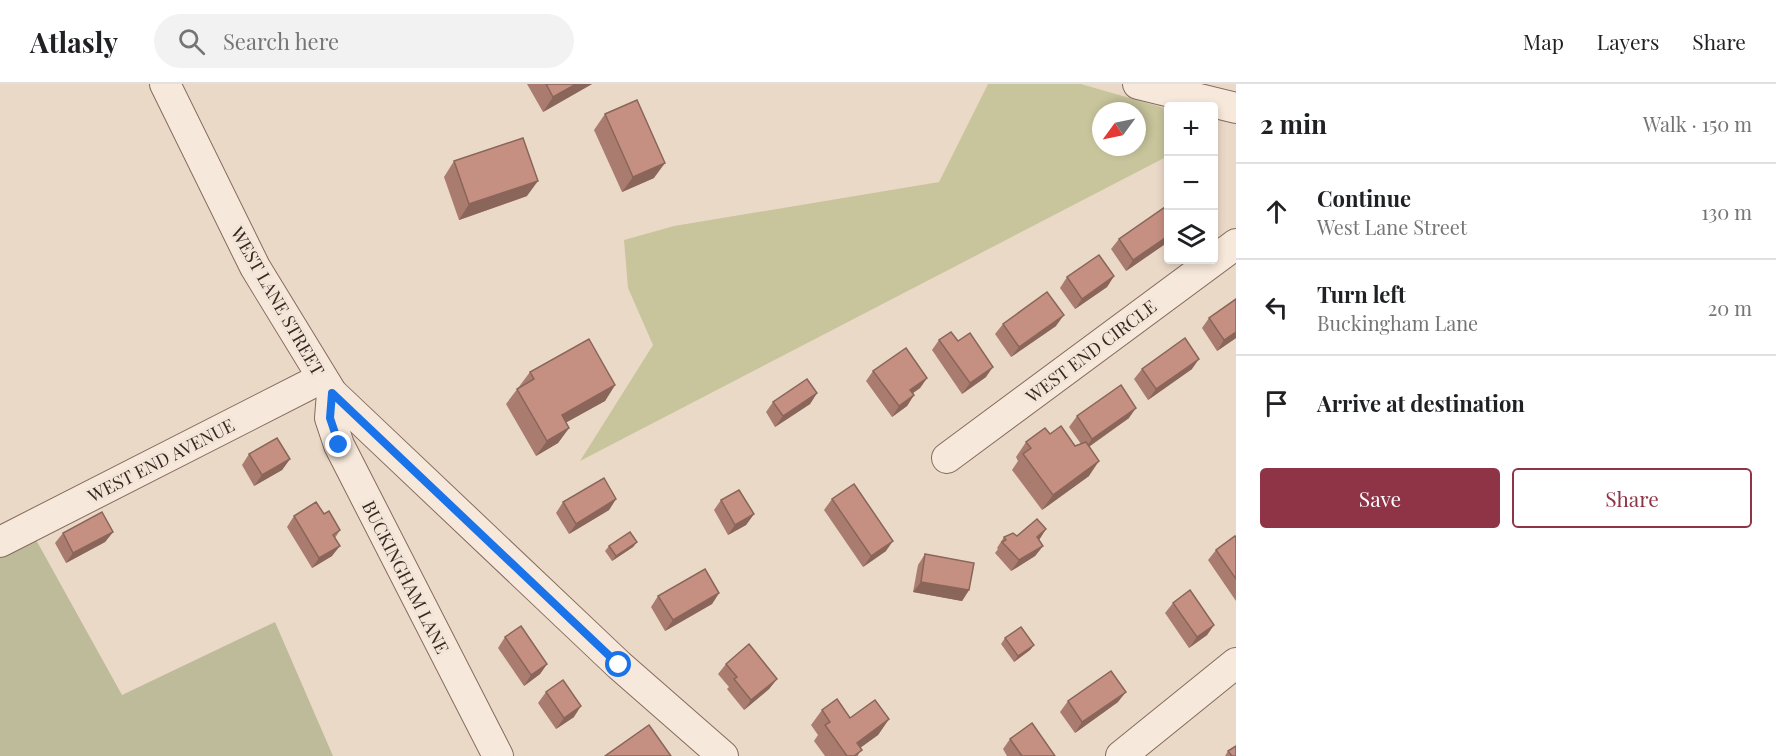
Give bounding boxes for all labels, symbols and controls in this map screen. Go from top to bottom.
search box [154,14,574,68]
text: Atlasly [30,23,118,60]
icon: search [175,25,208,58]
text: Search here [223,26,339,56]
text: Map [1523,27,1564,55]
text: Layers [1597,27,1659,55]
text: Share [1692,27,1746,55]
north arrow [1092,102,1146,156]
map controls [1164,102,1218,264]
button: + [1164,102,1218,156]
text: 2 min [1260,106,1327,141]
text: Walk · 150 m [1643,110,1752,137]
button: − [1164,156,1218,210]
text: Continue [1317,183,1411,213]
icon: ahead [1260,195,1293,228]
text: 130 m [1701,198,1752,225]
button: layers [1164,210,1218,264]
text: West Lane Street [1317,213,1467,240]
street label: WEST LANE STREET [225,222,330,380]
text: Turn left [1317,279,1406,309]
icon: left [1260,291,1293,324]
street label: WEST END CIRCLE [1020,294,1161,409]
text: 20 m [1708,294,1752,321]
text: Buckingham Lane [1317,309,1478,336]
icon: arrive [1260,387,1293,420]
text: Arrive at destination [1317,388,1525,418]
street label: WEST END AVENUE [83,413,238,508]
route end [325,431,351,457]
button: Save [1260,468,1500,528]
button: Share [1512,468,1752,528]
street label: BUCKINGHAM LANE [357,496,455,658]
route start [605,651,631,677]

